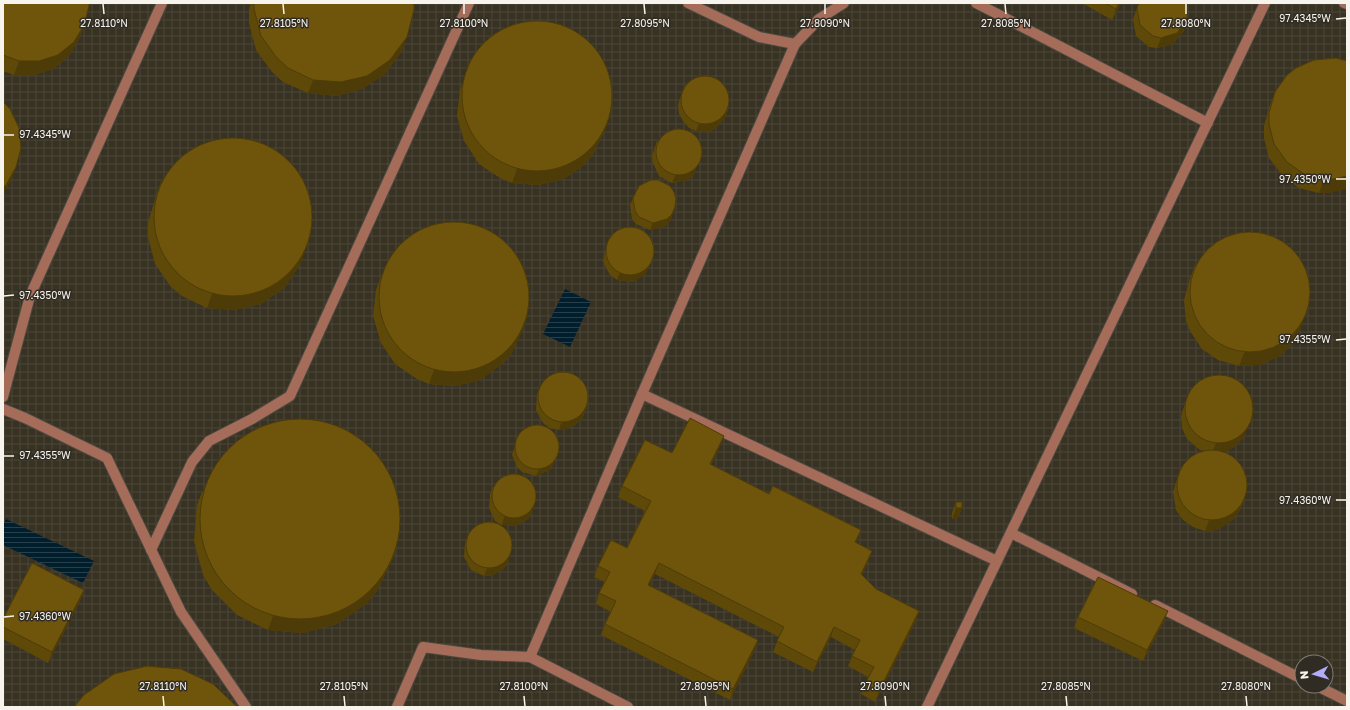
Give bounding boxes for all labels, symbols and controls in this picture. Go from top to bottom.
text: 97.4345°W [1279,12,1331,24]
text: 27.8110°N [80,17,128,29]
text: 27.8105°N [260,17,308,29]
text: 27.8100°N [440,17,488,29]
text: 27.8095°N [620,17,670,29]
text: 27.8090°N [800,17,850,29]
text: 27.8085°N [981,17,1031,29]
text: 27.8080°N [1161,17,1211,29]
text: 97.4345°W [19,128,71,140]
text: 97.4350°W [1279,173,1331,185]
text: 97.4350°W [19,289,71,301]
text: 97.4355°W [1279,333,1331,345]
text: 97.4355°W [19,449,71,461]
text: 97.4360°W [1279,494,1331,506]
text: 97.4360°W [19,610,71,622]
north arrow [1294,654,1334,694]
text: N [1297,670,1310,680]
text: 27.8110°N [139,680,187,692]
text: 27.8105°N [320,680,368,692]
text: 27.8100°N [500,680,548,692]
text: 27.8095°N [680,680,730,692]
text: 27.8090°N [860,680,910,692]
text: 27.8085°N [1041,680,1091,692]
text: 27.8080°N [1221,680,1271,692]

